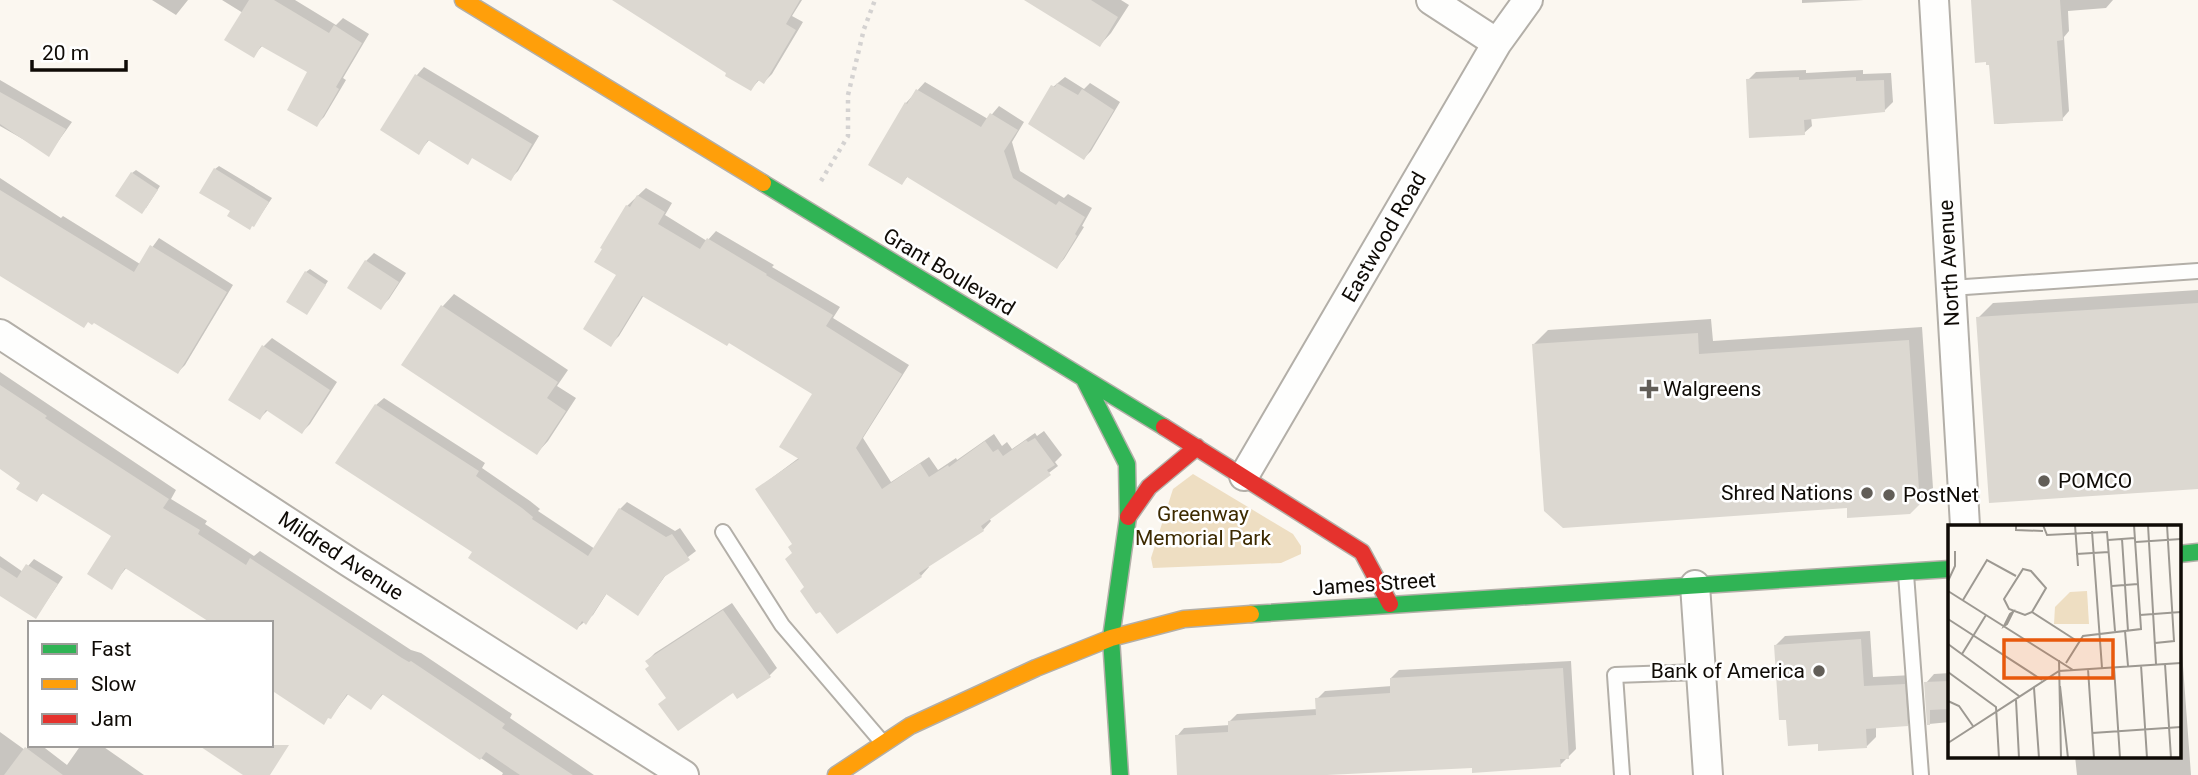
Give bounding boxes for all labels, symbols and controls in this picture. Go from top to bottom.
scale bar [32,28,126,72]
text: 20 m [42,41,89,65]
street label: Eastwood Road [1337,168,1431,306]
street label: North Avenue [1934,199,1964,327]
street label: Grant Boulevard [879,223,1019,321]
place label: Walgreens [1663,377,1761,401]
marker: Walgreens [1641,381,1657,397]
place label: POMCO [2058,469,2132,493]
marker: POMCO [2036,473,2052,489]
place label: Shred Nations [1721,481,1853,505]
place label: PostNet [1903,483,1979,507]
marker: Shred Nations [1859,485,1875,501]
marker: PostNet [1881,487,1897,503]
park label: Greenway Memorial Park [1135,502,1271,550]
street label: Mildred Avenue [274,507,408,605]
inset map [1948,525,2180,758]
street label: James Street [1311,568,1437,600]
legend [28,621,273,747]
text: Fast [91,637,132,661]
place label: Bank of America [1651,659,1805,683]
marker: Bank of America [1811,663,1827,679]
text: Slow [91,672,137,696]
text: Jam [91,707,132,731]

